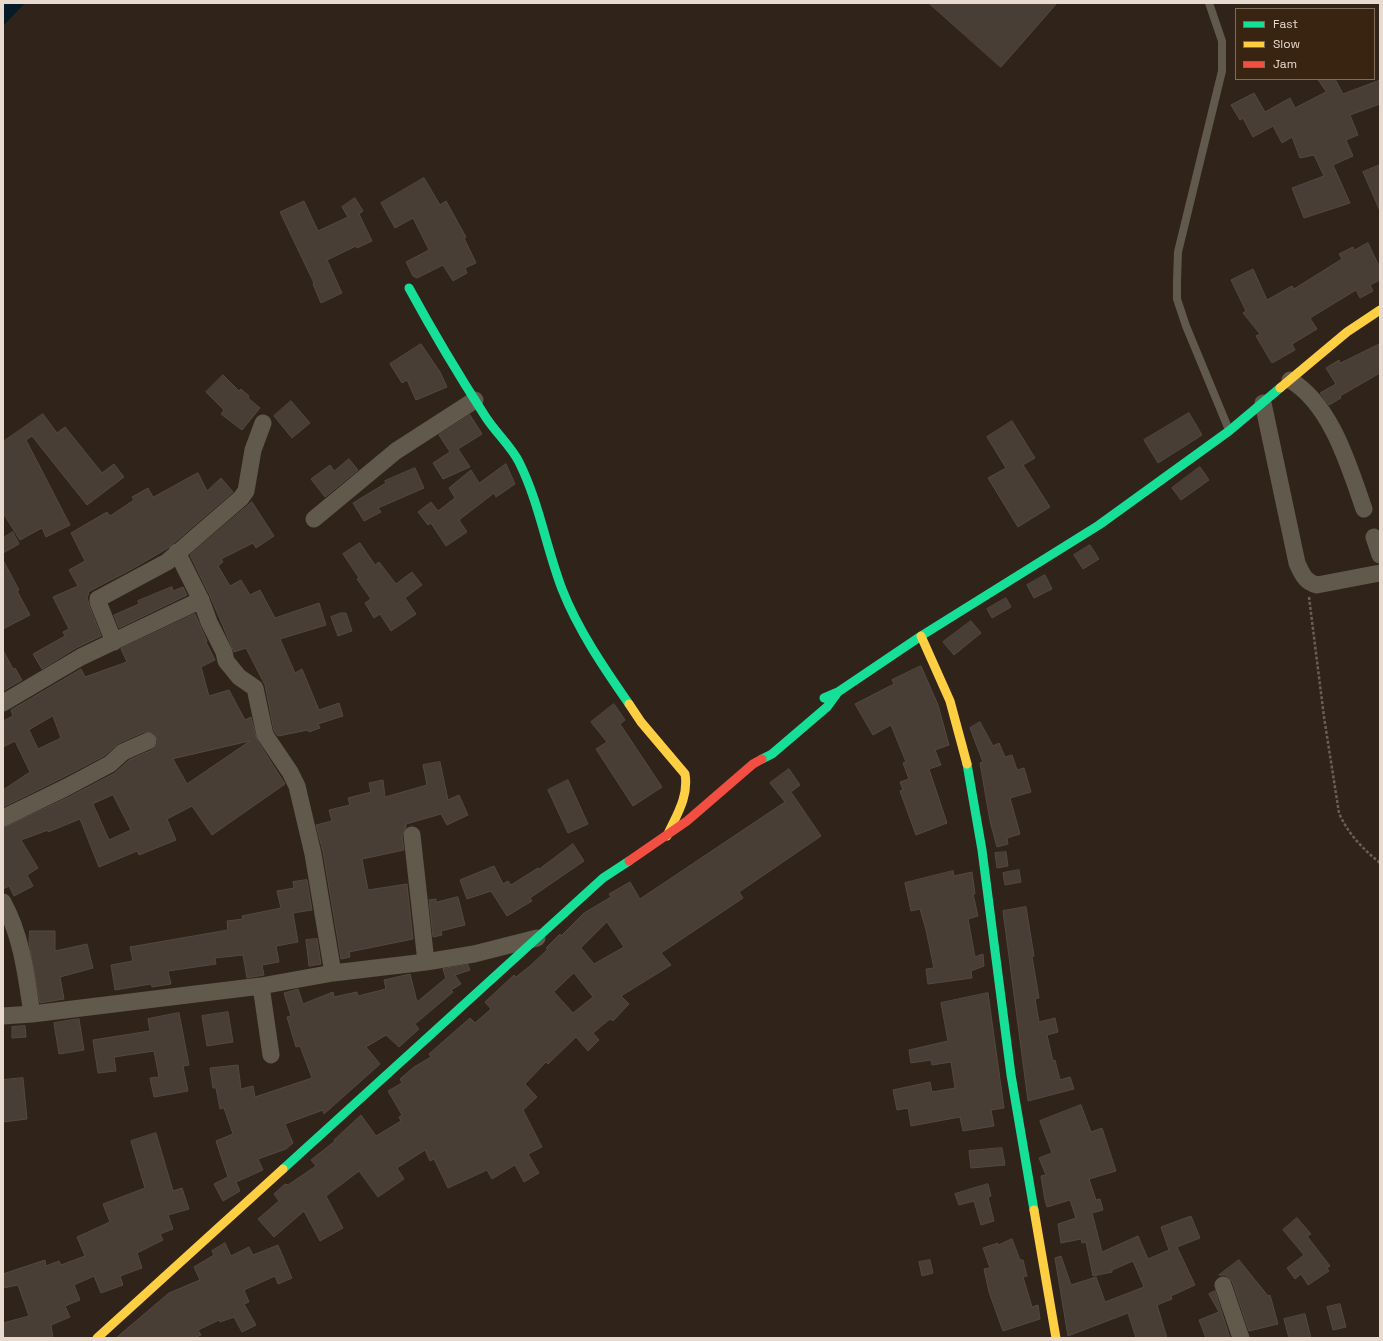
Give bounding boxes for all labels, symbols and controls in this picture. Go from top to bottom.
legend [1235,8,1375,80]
text: Fast [1273,16,1298,32]
text: Slow [1273,36,1300,52]
text: Jam [1273,56,1297,72]

